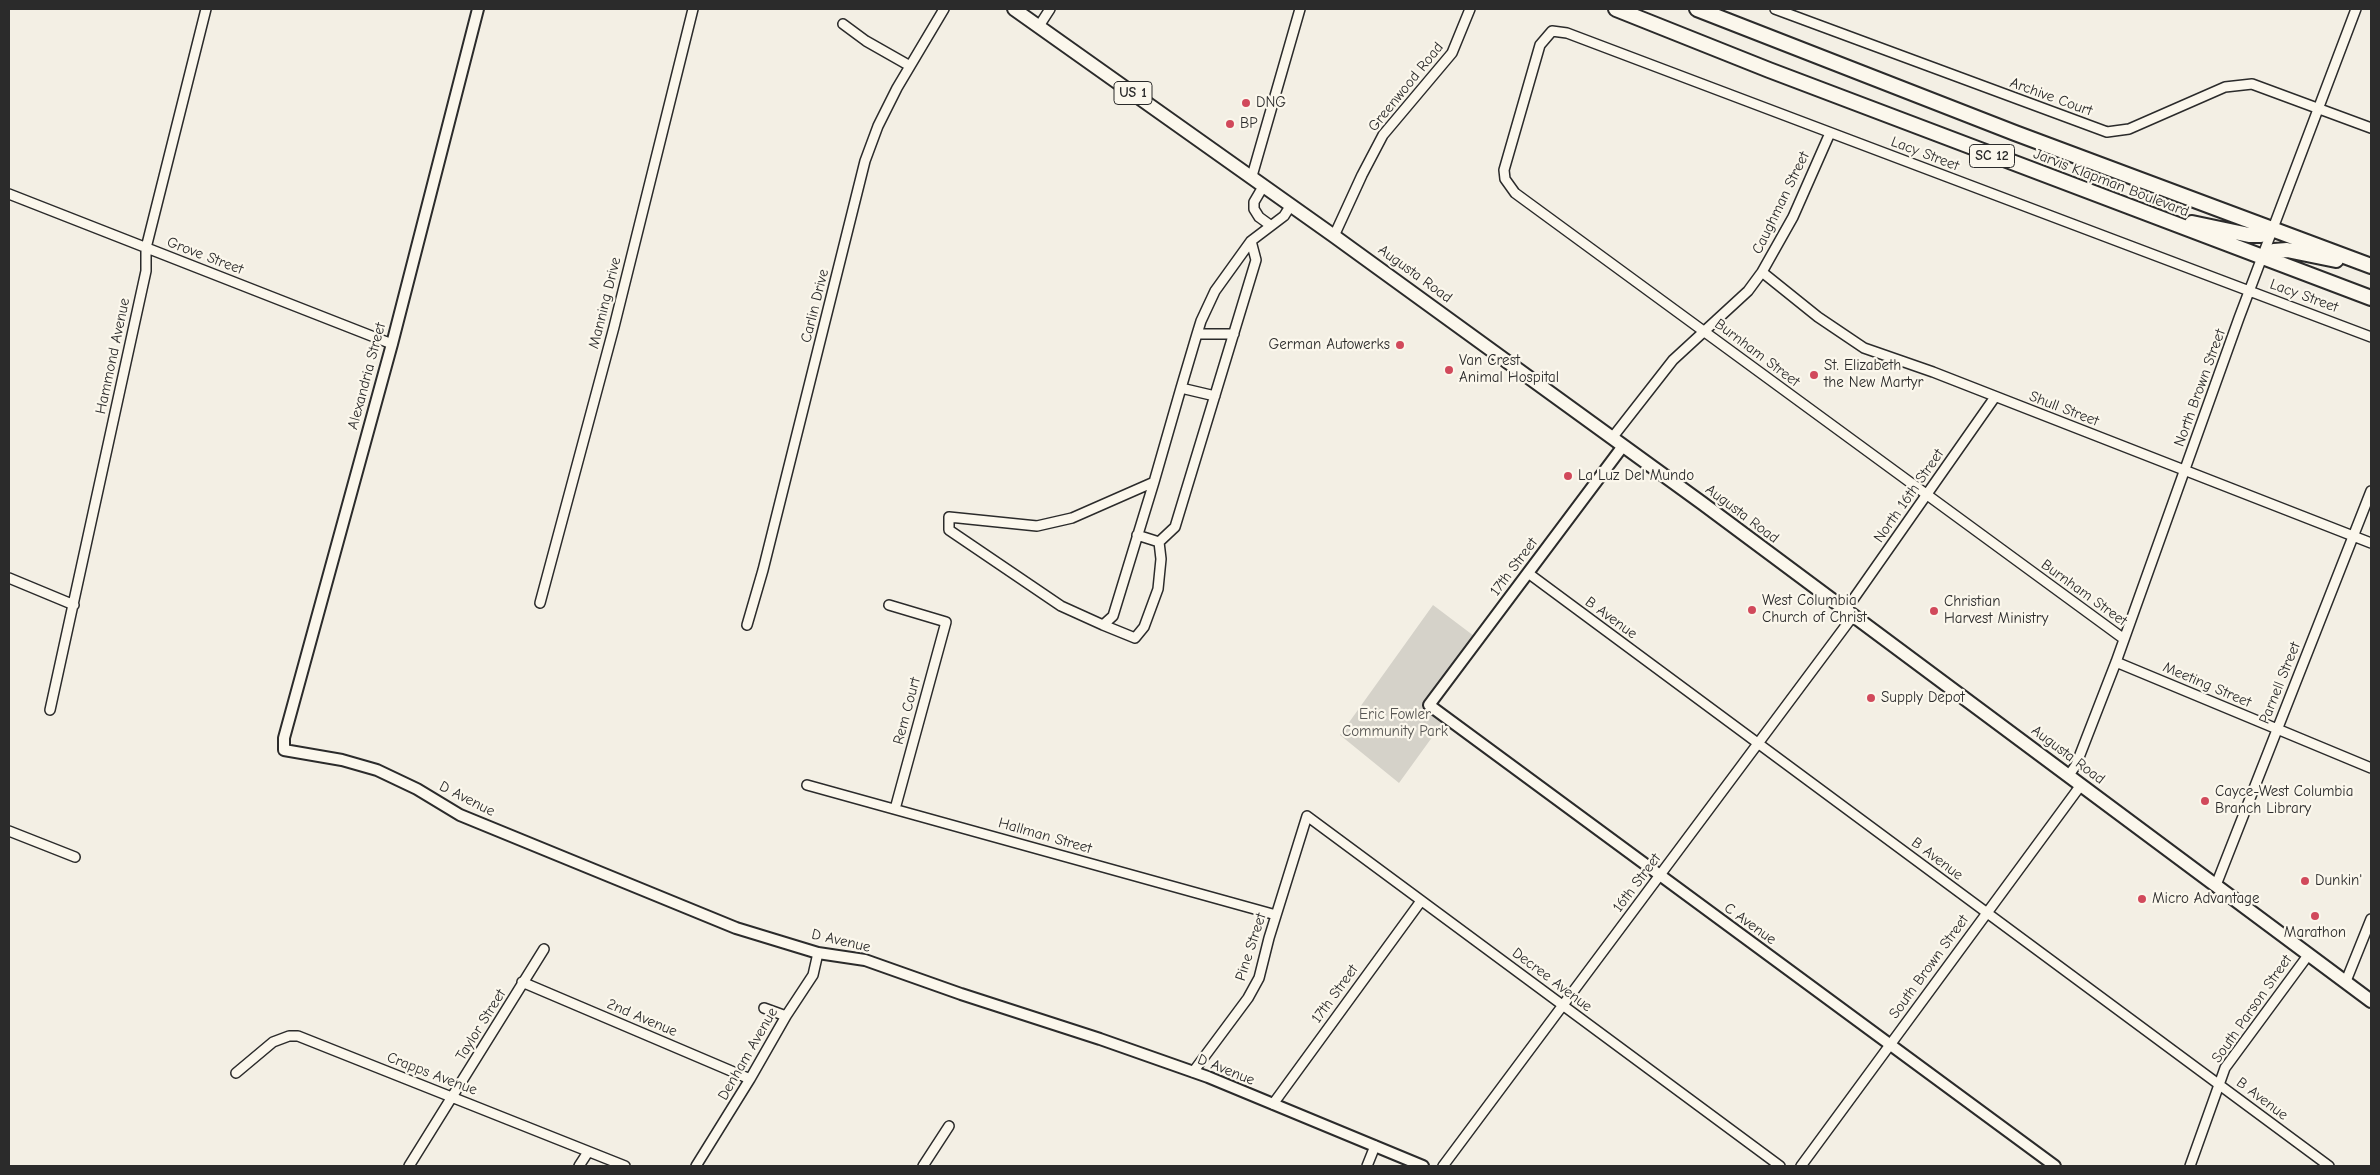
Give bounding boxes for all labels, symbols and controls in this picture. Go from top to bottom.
street label: Greenwood Road [1365,39,1447,135]
street label: Archive Court [2007,74,2095,120]
road number: US 1 [1114,82,1152,105]
place label: DNG [1256,94,1286,112]
marker: DNG [1240,97,1252,109]
place label: BP [1240,115,1258,133]
marker: BP [1224,118,1236,130]
street label: Lacy Street [1888,133,1962,175]
road number: SC 12 [1970,144,2014,168]
street label: Jarvis Klapman Boulevard [2031,145,2191,221]
street label: Caughman Street [1748,149,1814,257]
street label: Grove Street [164,233,246,279]
street label: Augusta Road [1374,241,1456,307]
street label: Manning Drive [585,255,625,351]
street label: Carlin Drive [797,267,833,345]
street label: Lacy Street [2267,275,2341,317]
street label: Hammond Avenue [92,296,134,416]
street label: Burnham Street [1711,315,1803,391]
street label: Alexandria Street [344,321,390,431]
street label: North Brown Street [2170,327,2230,449]
place label: German Autowerks [1269,336,1390,354]
marker: German Autowerks [1394,339,1406,351]
place label: Van Crest Animal Hospital [1459,352,1559,387]
place label: St. Elizabeth the New Martyr [1824,357,1923,392]
marker: Van Crest Animal Hospital [1443,364,1455,376]
marker: St. Elizabeth the New Martyr [1808,369,1820,381]
street label: Shull Street [2027,387,2101,431]
street label: North 16th Street [1870,446,1948,546]
place label: La Luz Del Mundo [1578,467,1694,485]
marker: La Luz Del Mundo [1562,470,1574,482]
street label: Augusta Road [1702,481,1782,547]
street label: 17th Street [1486,534,1542,600]
street label: Burnham Street [2037,556,2131,630]
place label: West Columbia Church of Christ [1762,592,1867,627]
street label: B Avenue [1581,593,1641,643]
place label: Christian Harvest Ministry [1944,593,2048,628]
marker: West Columbia Church of Christ [1746,604,1758,616]
marker: Christian Harvest Ministry [1928,605,1940,617]
street label: Parnell Street [2255,640,2305,726]
street label: Meeting Street [2160,658,2254,712]
street label: Rem Court [889,675,925,747]
place label: Supply Depot [1881,689,1965,707]
marker: Supply Depot [1865,692,1877,704]
park label: Eric Fowler Community Park [1342,706,1448,741]
street label: Augusta Road [2028,722,2108,788]
street label: D Avenue [436,777,498,821]
place label: Cayce-West Columbia Branch Library [2215,783,2353,818]
marker: Cayce-West Columbia Branch Library [2199,795,2211,807]
street label: Hallman Street [996,814,1094,858]
street label: B Avenue [1908,834,1966,884]
street label: 16th Street [1609,850,1665,916]
place label: Dunkin' [2315,872,2362,890]
marker: Dunkin' [2299,875,2311,887]
place label: Micro Advantage [2152,890,2260,908]
marker: Micro Advantage [2136,893,2148,905]
street label: C Avenue [1720,899,1780,949]
marker: Marathon [2309,910,2321,922]
street label: Pine Street [1232,911,1270,983]
street label: South Brown Street [1885,912,1973,1022]
place label: Marathon [2284,924,2346,942]
street label: D Avenue [810,925,872,957]
street label: Decree Avenue [1508,944,1596,1016]
street label: South Parson Street [2208,952,2296,1066]
street label: 17th Street [1308,961,1362,1027]
street label: Taylor Street [452,986,510,1064]
street label: 2nd Avenue [604,995,680,1041]
street label: Denham Avenue [714,1004,782,1104]
street label: Crapps Avenue [384,1049,480,1099]
street label: D Avenue [1195,1050,1257,1090]
street label: B Avenue [2233,1074,2291,1124]

